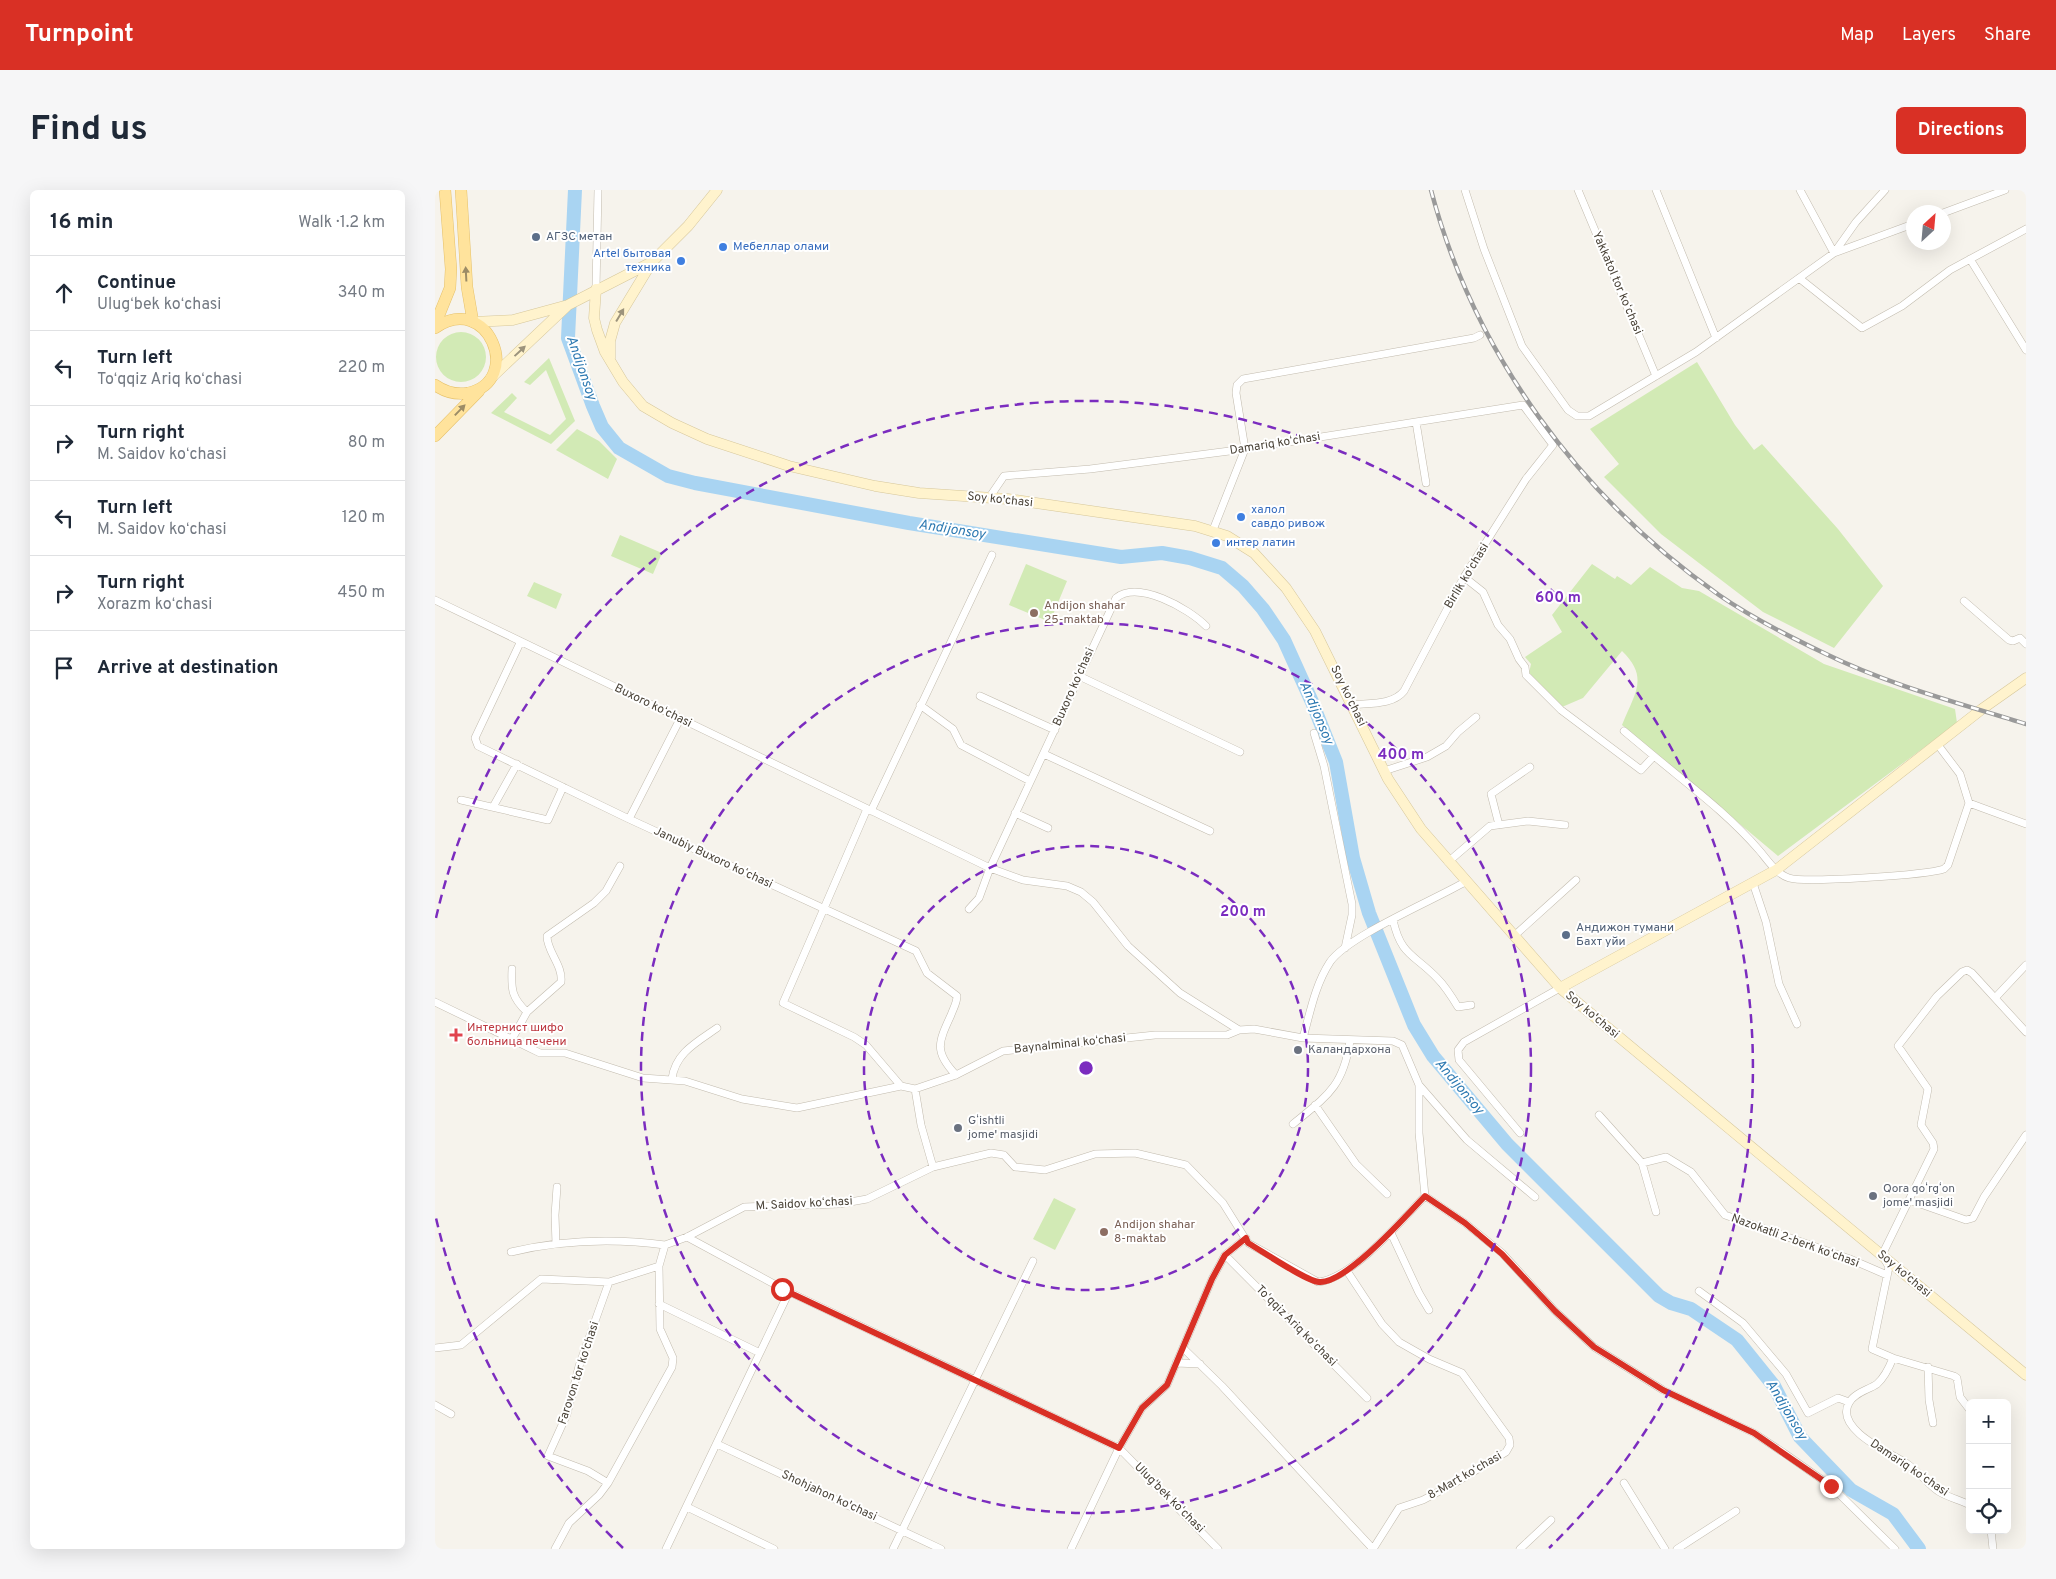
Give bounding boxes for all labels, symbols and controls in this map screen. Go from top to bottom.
text: Turnpoint [25,20,134,50]
text: Map [1840,24,1874,47]
text: Layers [1902,24,1956,47]
text: Share [1984,24,2031,47]
button: Directions [1896,107,2026,154]
text: Find us [30,108,148,152]
north arrow [1906,205,1951,250]
text: 16 min [50,209,113,236]
text: Walk · 1.2 km [298,213,385,233]
place label: АГЗС метан [546,229,612,245]
street label: Yakkatol tor koʻchasi [1588,229,1646,337]
marker: АГЗС метан [530,231,542,243]
place label: Мебеллар олами [733,239,829,255]
marker: Мебеллар олами [717,241,729,253]
place label: Artel бытовая техника [593,246,671,276]
marker: Artel бытовая техника [675,255,687,267]
one-way arrow [462,265,470,281]
text: Continue [97,271,176,295]
icon: ahead [50,279,78,307]
text: 340 m [338,283,385,303]
text: Ulugʻbek koʻchasi [97,295,221,315]
one-way arrow [616,308,625,321]
water label: Andijonsoy [562,333,600,403]
one-way arrow [514,345,526,357]
text: Turn left [97,346,173,370]
icon: left [50,354,78,382]
text: 220 m [338,358,385,378]
text: Toʻqqiz Ariq koʻchasi [97,370,242,390]
one-way arrow [454,405,466,417]
text: Turn right [97,421,185,445]
icon: right [50,429,78,457]
street label: Damariq koʻchasi [1229,429,1321,459]
text: 80 m [348,433,385,453]
text: M. Saidov koʻchasi [97,445,227,465]
street label: Soy ko'chasi [966,489,1034,511]
text: Turn left [97,496,173,520]
place label: халол савдо ривож [1251,502,1325,532]
icon: left [50,504,78,532]
text: 120 m [342,508,385,528]
marker: халол савдо ривож [1235,511,1247,523]
water label: Andijonsoy [918,516,987,544]
text: M. Saidov koʻchasi [97,520,227,540]
place label: интер латин [1226,535,1295,551]
marker: интер латин [1210,537,1222,549]
street label: Birlik koʻchasi [1441,540,1493,612]
text: Turn right [97,571,185,595]
icon: right [50,579,78,607]
text: 450 m [338,583,385,603]
text: 600 m [1535,589,1581,608]
text: Xorazm koʻchasi [97,595,212,615]
place label: Andijon shahar 25-maktab [1044,598,1126,628]
marker: Andijon shahar 25-maktab [1028,607,1040,619]
street label: Buxoro koʻchasi [1050,645,1098,729]
icon: arrive [50,654,78,682]
text: Arrive at destination [97,656,278,680]
street label: Soy ko'chasi [1326,663,1370,729]
water label: Andijonsoy [1295,679,1337,748]
street label: Buxoro koʻchasi [612,680,694,732]
text: 400 m [1378,746,1424,765]
street label: Janubiy Buxoro koʻchasi [651,823,775,893]
text: 200 m [1220,903,1266,922]
place label: Андижон тумани Бахт уйи [1576,920,1674,950]
marker: Андижон тумани Бахт уйи [1560,929,1572,941]
street label: Soy ko'chasi [1562,988,1622,1042]
place label: Интернист шифо больница печени [467,1020,566,1050]
marker: Интернист шифо больница печени [449,1028,463,1042]
street label: Baynalminal koʻchasi [1013,1030,1127,1058]
place label: Каландархона [1308,1042,1391,1058]
marker: Каландархона [1292,1044,1304,1056]
water label: Andijonsoy [1431,1056,1488,1119]
centre of rings [1077,1059,1095,1077]
place label: Gʻishtli jome' masjidi [967,1113,1038,1143]
marker: Gʻishtli jome' masjidi [952,1122,964,1134]
place label: Qora qoʻrgʻon jome' masjidi [1882,1181,1955,1211]
marker: Qora qoʻrgʻon jome' masjidi [1867,1190,1879,1202]
street label: M. Saidov koʻchasi [755,1193,853,1215]
street label: Nazokatli 2-berk koʻchasi [1729,1210,1861,1272]
place label: Andijon shahar 8-maktab [1114,1217,1196,1247]
marker: Andijon shahar 8-maktab [1098,1226,1110,1238]
street label: Soy ko'chasi [1874,1247,1934,1301]
route start [771,1278,794,1301]
street label: Toʻqqiz Ariq koʻchasi [1252,1282,1340,1370]
street label: Farovon tor ko'chasi [555,1320,603,1426]
water label: Andijonsoy [1761,1377,1811,1444]
map controls [1966,1399,2011,1534]
button: + [1966,1399,2011,1444]
street label: Damariq koʻchasi [1867,1436,1951,1500]
button: − [1966,1444,2011,1489]
street label: 8-Mart koʻchasi [1425,1448,1505,1504]
street label: Ulugʻbek koʻchasi [1130,1459,1208,1537]
street label: Shohjahon ko'chasi [779,1467,879,1525]
route end [1820,1475,1843,1498]
button: locate [1966,1489,2011,1534]

